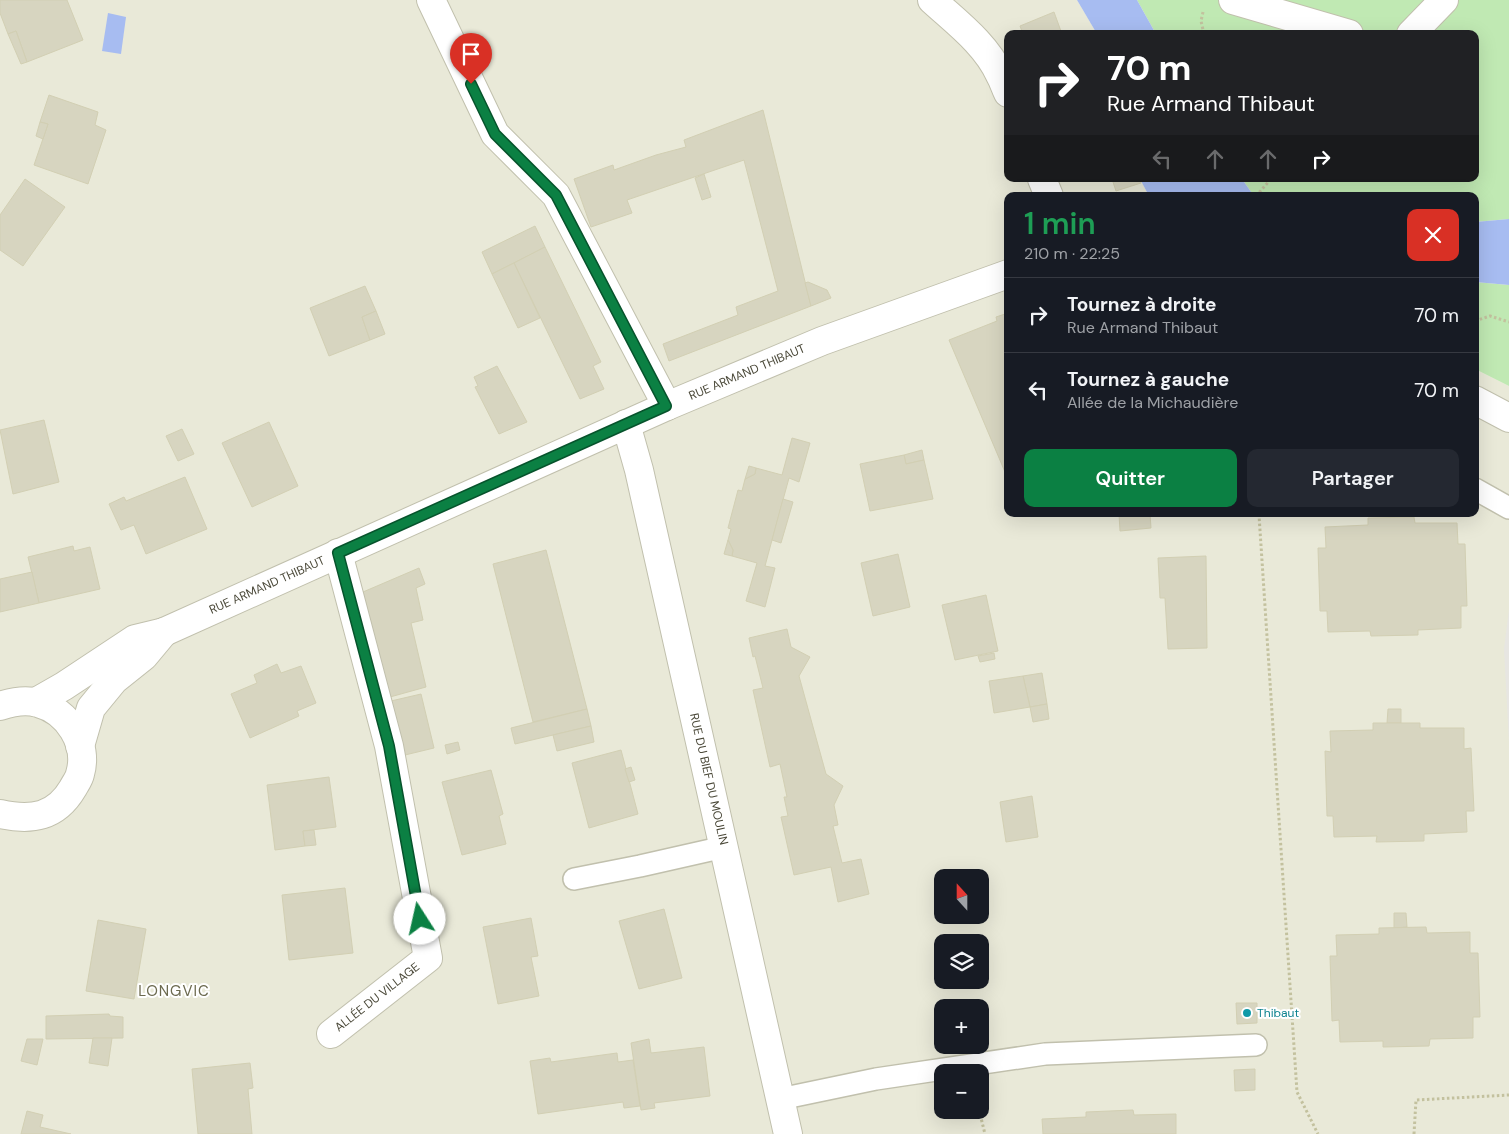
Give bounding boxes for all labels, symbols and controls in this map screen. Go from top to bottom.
pin [450,33,492,84]
icon: arrive [457,40,485,68]
text: 70 m [1107,45,1191,91]
icon: right [1024,50,1089,115]
text: Rue Armand Thibaut [1107,89,1315,118]
icon: left [1148,145,1176,173]
icon: ahead [1201,145,1229,173]
icon: ahead [1254,145,1282,173]
icon: right [1307,145,1335,173]
text: 1 min [1024,204,1096,243]
button: close [1407,209,1459,261]
text: 210 m · 22:25 [1024,243,1120,264]
text: Tournez à droite [1067,292,1217,317]
icon: right [1024,301,1052,329]
text: 70 m [1414,303,1459,328]
text: Rue Armand Thibaut [1067,317,1218,338]
street label: RUE ARMAND THIBAUT [686,340,808,404]
text: Tournez à gauche [1067,367,1229,392]
icon: left [1024,376,1052,404]
text: 70 m [1414,378,1459,403]
text: Allée de la Michaudière [1067,392,1238,413]
button: Quitter [1024,449,1237,507]
button: Partager [1247,449,1459,507]
street label: RUE ARMAND THIBAUT [207,552,328,618]
street label: RUE DU BIEF DU MOULIN [686,712,732,846]
north arrow [934,869,989,924]
map controls [934,869,989,1119]
position arrow [393,892,445,944]
button: layers [934,934,989,989]
street label: ALLÉE DU VILLAGE [331,959,423,1035]
district label: LONGVIC [138,981,210,1001]
button: + [934,999,989,1054]
place label: Thibaut [1257,1005,1299,1021]
marker: Thibaut [1241,1007,1253,1019]
button: − [934,1064,989,1119]

